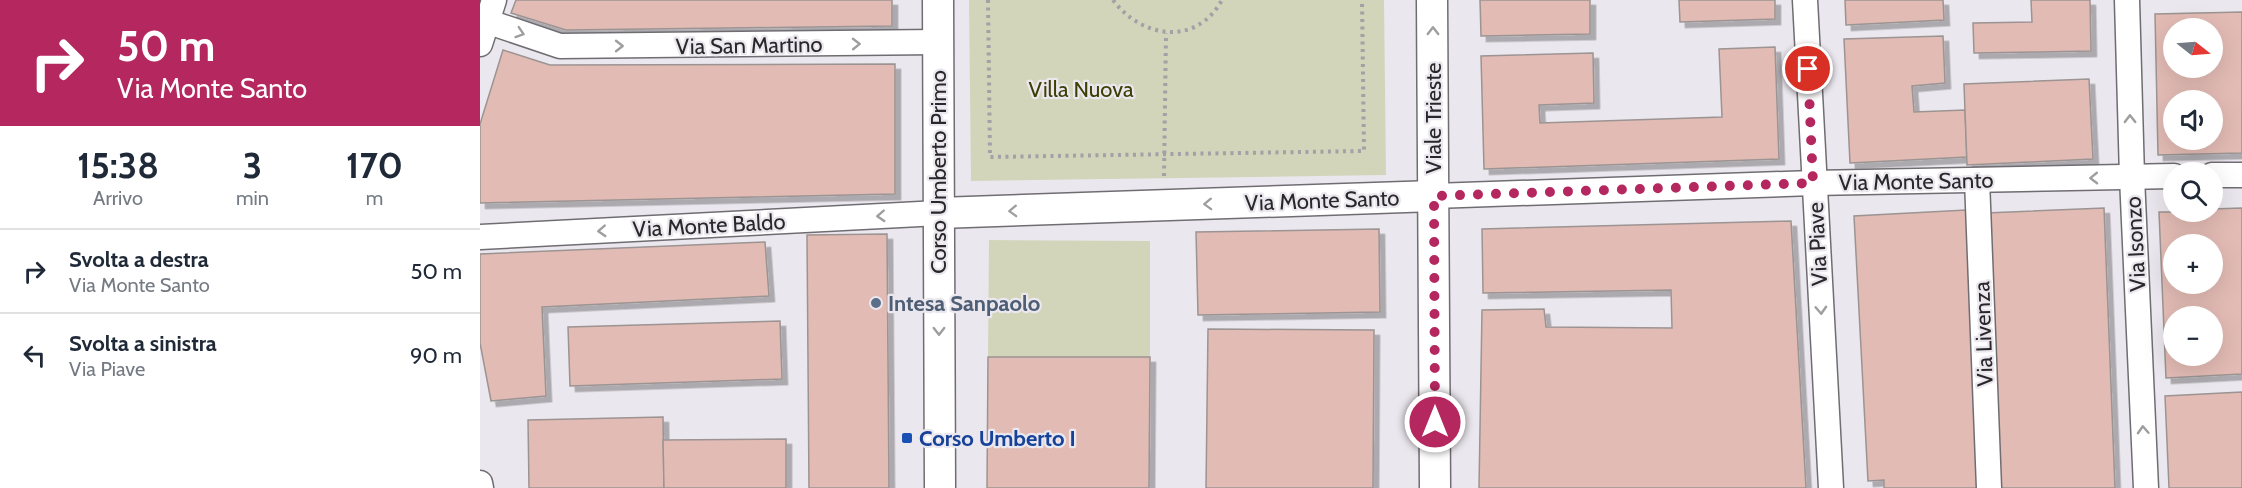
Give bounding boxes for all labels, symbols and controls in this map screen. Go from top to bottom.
north arrow [2163,18,2223,78]
map controls [2163,18,2223,366]
text: 50 m [117,20,215,72]
icon: right [18,24,96,102]
one-way arrow [514,25,525,38]
one-way arrow [1427,26,1439,35]
street label: Via San Martino [675,31,823,60]
one-way arrow [851,37,860,50]
one-way arrow [614,40,623,52]
pin [1782,43,1833,94]
icon: arrive [1791,52,1824,85]
street label: Viale Trieste [1420,62,1447,174]
street label: Corso Umberto Primo [925,70,952,274]
text: Via Monte Santo [117,72,307,105]
park label: Villa Nuova [1029,76,1134,103]
button: sound [2163,90,2223,150]
one-way arrow [2124,114,2137,123]
text: 15:38 [77,143,159,187]
text: 3 [243,143,262,187]
text: 170 [346,143,403,187]
button: search [2163,162,2223,222]
street label: Via Monte Santo [1838,167,1994,196]
one-way arrow [2090,172,2099,184]
street label: Via Monte Santo [1244,184,1400,217]
text: Arrivo [93,186,143,210]
text: min [236,186,269,210]
text: m [366,186,383,210]
street label: Via Isonzo [2120,195,2151,292]
one-way arrow [1203,198,1212,210]
street label: Via Piave [1802,201,1833,286]
one-way arrow [1008,204,1017,217]
street label: Via Monte Baldo [632,208,786,243]
one-way arrow [876,210,885,223]
one-way arrow [597,224,606,237]
button: + [2163,234,2223,294]
text: Svolta a destra [69,246,209,273]
icon: right [18,255,51,288]
text: 50 m [410,258,462,285]
text: Via Monte Santo [69,273,210,297]
street label: Via Livenza [1968,280,1999,387]
place label: Intesa Sanpaolo [888,290,1040,317]
marker: Intesa Sanpaolo [869,296,883,310]
one-way arrow [1814,306,1827,315]
button: − [2163,306,2223,366]
one-way arrow [933,327,945,336]
text: Svolta a sinistra [69,330,217,357]
icon: left [18,339,51,372]
text: 90 m [410,342,462,369]
text: Via Piave [69,357,145,381]
position arrow [1403,390,1467,454]
place label: Corso Umberto I [919,425,1076,452]
one-way arrow [2137,425,2150,434]
marker: Corso Umberto I [900,431,914,445]

